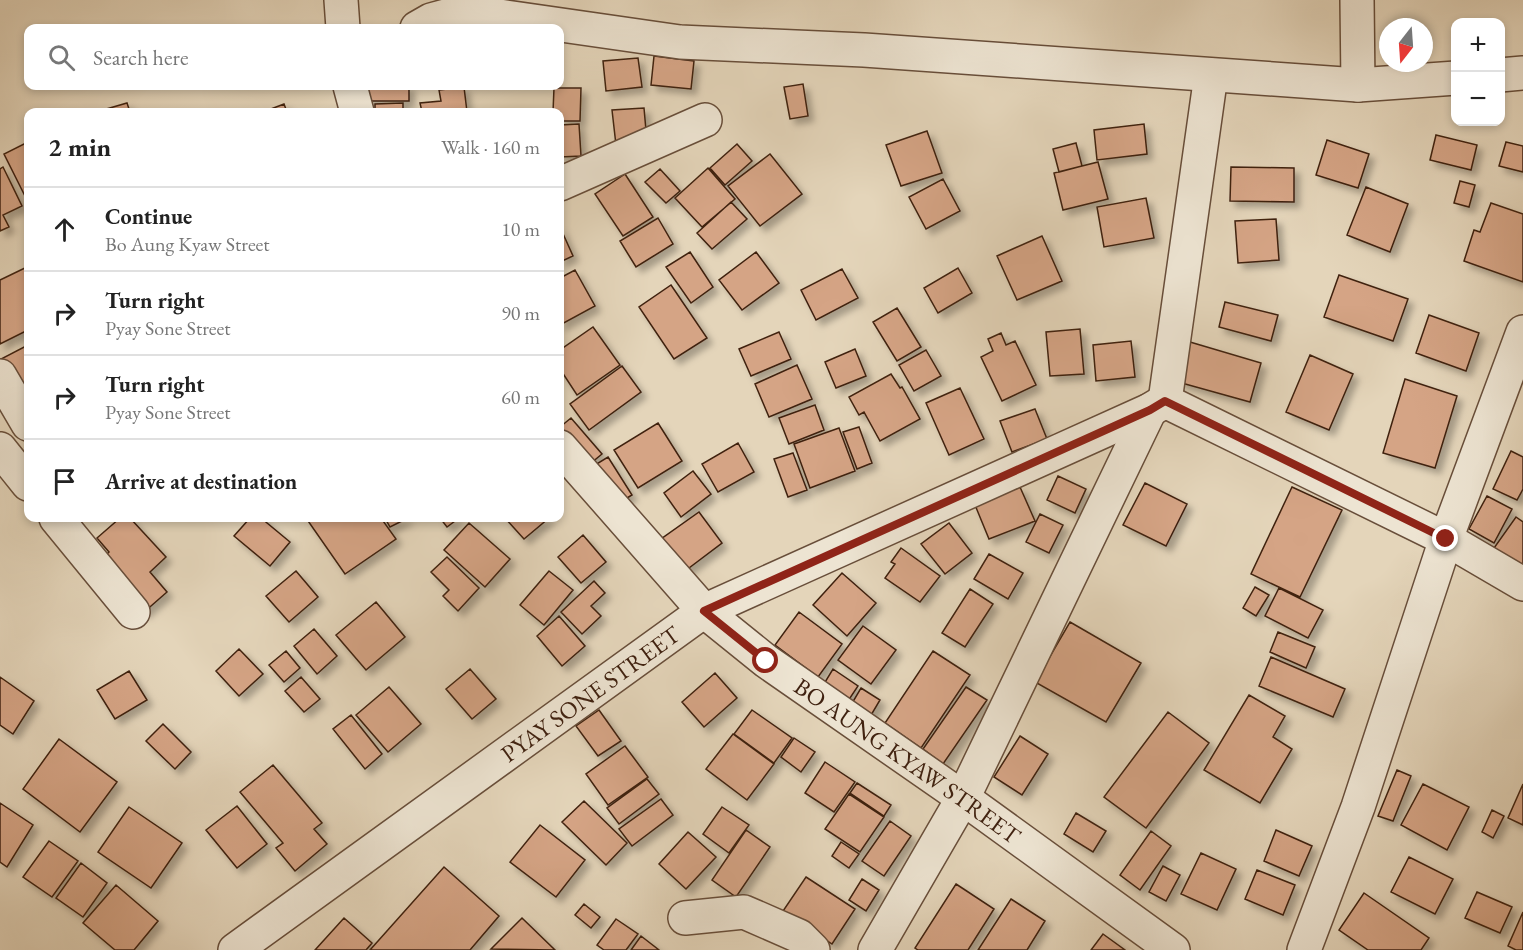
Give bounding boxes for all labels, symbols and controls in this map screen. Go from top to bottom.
north arrow [1379,18,1433,72]
map controls [1451,18,1505,126]
button: + [1451,18,1505,72]
search box [24,24,564,90]
icon: search [45,41,78,74]
text: Search here [93,43,188,72]
button: − [1451,72,1505,126]
text: 2 min [48,130,111,164]
text: Walk · 160 m [441,134,540,160]
text: Continue [105,202,192,231]
icon: ahead [48,213,81,246]
text: 10 m [501,216,540,242]
text: Bo Aung Kyaw Street [105,231,270,257]
text: Turn right [105,286,204,315]
icon: right [48,297,81,330]
text: 90 m [501,300,540,326]
text: Pyay Sone Street [105,315,231,341]
text: Turn right [105,370,204,399]
icon: right [48,381,81,414]
text: 60 m [501,384,540,410]
text: Pyay Sone Street [105,399,231,425]
icon: arrive [48,465,81,498]
text: Arrive at destination [105,467,297,496]
route end [1432,525,1458,551]
street label: PYAY SONE STREET [494,618,686,769]
route start [752,647,778,673]
street label: BO AUNG KYAW STREET [789,670,1028,851]

